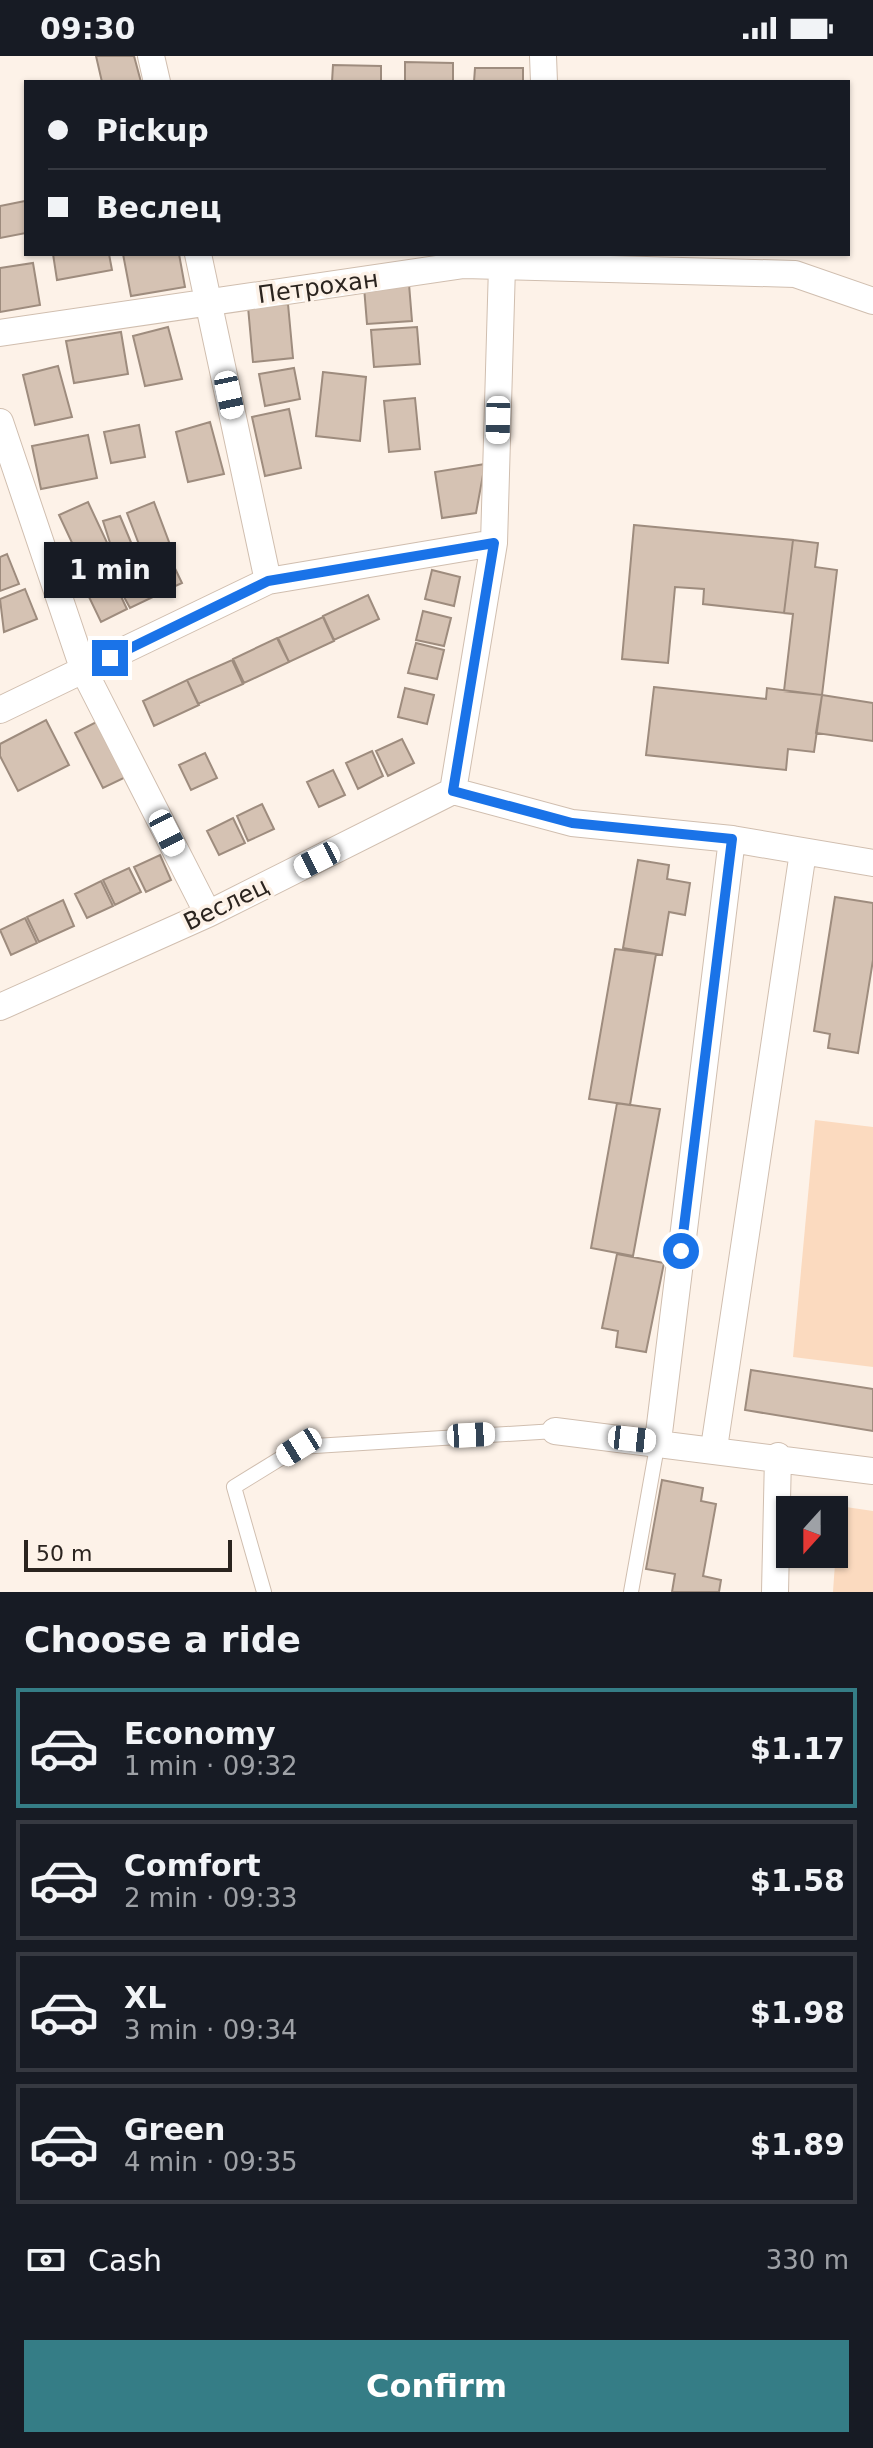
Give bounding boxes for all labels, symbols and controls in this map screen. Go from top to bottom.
text: 09:30 [40,11,136,46]
text: Pickup [96,113,209,148]
text: Веслец [96,190,222,225]
street label: Петрохан [256,265,380,309]
car [212,369,246,421]
car [486,396,510,444]
callout: 1 min [44,542,176,598]
text: 1 min [69,555,151,585]
route end [92,640,128,676]
car [145,806,189,860]
car [290,838,344,882]
street label: Веслец [179,871,273,937]
route start [663,1233,699,1269]
car [446,1422,496,1448]
car [272,1424,326,1470]
car [607,1425,657,1453]
north arrow [776,1496,848,1568]
map controls [776,1496,848,1568]
scale bar [24,1536,232,1572]
text: 50 m [36,1541,92,1566]
text: Choose a ride [24,1619,301,1660]
icon: car [28,1712,100,1784]
text: Economy [124,1716,276,1751]
text: $1.17 [750,1731,845,1766]
text: 1 min · 09:32 [124,1751,298,1781]
icon: car [28,1844,100,1916]
text: Comfort [124,1848,261,1883]
text: $1.58 [750,1863,845,1898]
text: 2 min · 09:33 [124,1883,298,1913]
icon: car [28,1976,100,2048]
text: XL [124,1980,166,2015]
text: $1.98 [750,1995,845,2030]
text: 3 min · 09:34 [124,2015,298,2045]
icon: car [28,2108,100,2180]
text: Green [124,2112,225,2147]
text: $1.89 [750,2127,845,2162]
text: 4 min · 09:35 [124,2147,298,2177]
icon: cash [24,2238,68,2282]
text: Cash [88,2243,162,2278]
text: 330 m [766,2245,849,2275]
button: Confirm [24,2340,849,2432]

